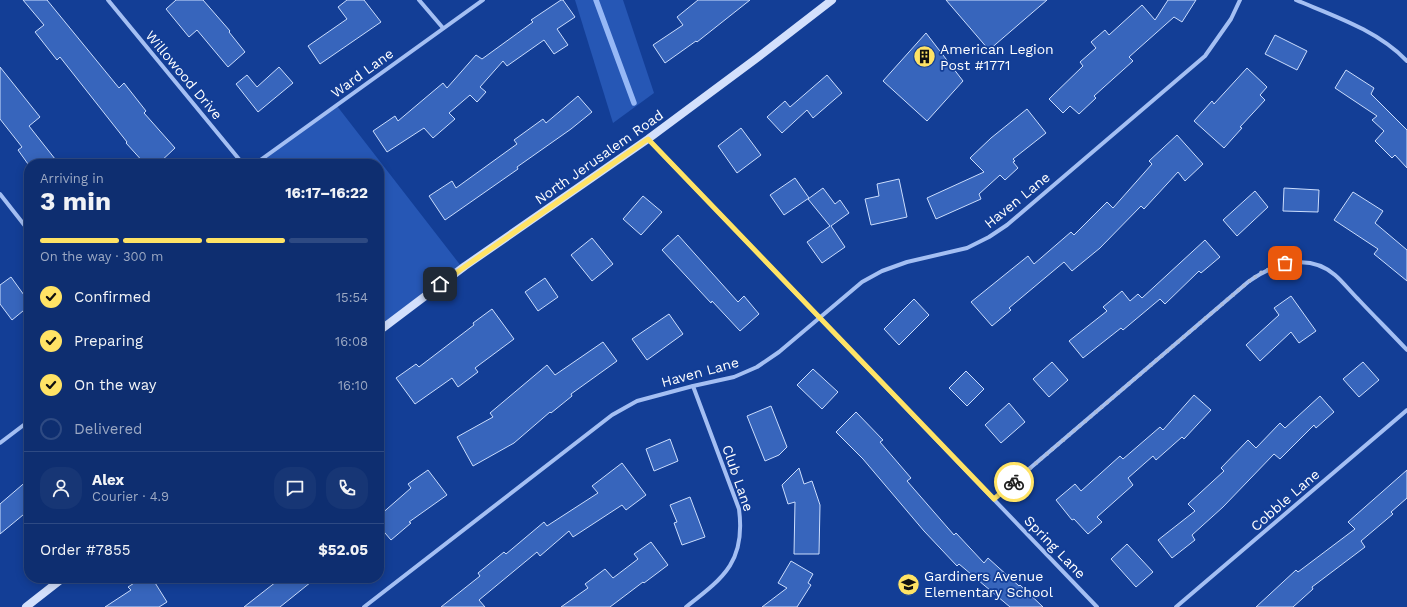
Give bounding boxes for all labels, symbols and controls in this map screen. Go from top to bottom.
street label: Willowood Drive [142,28,226,122]
place label: American Legion Post #1771 [940,41,1054,73]
building icon: American Legion Post #1771 [912,44,938,70]
street label: Ward Lane [328,45,396,101]
street label: North Jerusalem Road [532,107,666,207]
street label: Haven Lane [981,169,1053,231]
text: Arriving in [40,171,104,186]
text: 16:17–16:22 [285,184,368,202]
text: 3 min [40,186,111,216]
pin [1268,246,1302,280]
text: On the way · 300 m [40,249,164,264]
icon: bag [1274,252,1296,274]
pin [423,267,457,301]
icon: home [429,273,451,295]
icon: check [40,286,62,308]
text: Confirmed [74,288,151,306]
text: 15:54 [336,290,368,305]
icon: check [40,330,62,352]
text: Preparing [74,332,143,350]
text: 16:08 [335,334,368,349]
street label: Haven Lane [659,354,741,390]
icon: check [40,374,62,396]
text: On the way [74,376,156,394]
text: 16:10 [338,378,368,393]
text: Delivered [74,420,142,438]
street label: Club Lane [719,443,757,513]
courier [994,462,1034,502]
street label: Cobble Lane [1247,466,1323,534]
button: person [40,467,82,509]
button: chat [274,467,316,509]
button: phone [326,467,368,509]
text: Alex [92,471,124,489]
icon: bike [1003,471,1025,493]
text: Courier · 4.9 [92,489,169,504]
street label: Spring Lane [1021,512,1089,582]
text: Order #7855 [40,541,130,559]
text: $52.05 [318,541,368,559]
place label: Gardiners Avenue Elementary School [924,568,1054,600]
school or university icon: Gardiners Avenue Elementary School [896,571,922,597]

